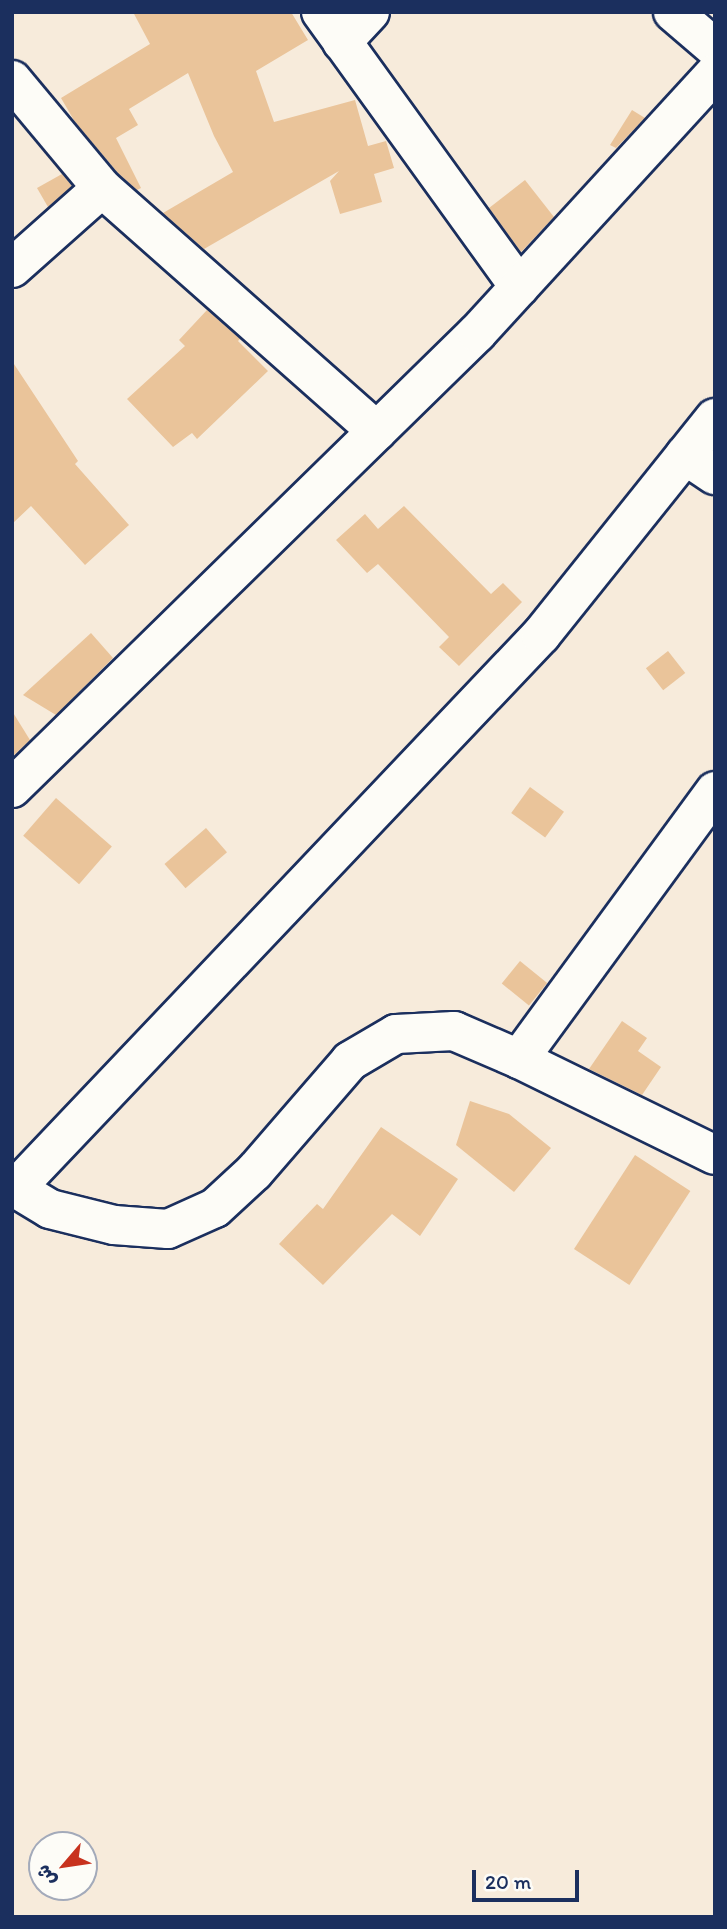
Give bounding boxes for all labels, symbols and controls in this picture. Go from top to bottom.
north arrow [28,1831,98,1901]
scale bar [475,1856,582,1900]
text: ش [31,1861,61,1890]
text: 20 m [485,1869,531,1894]

